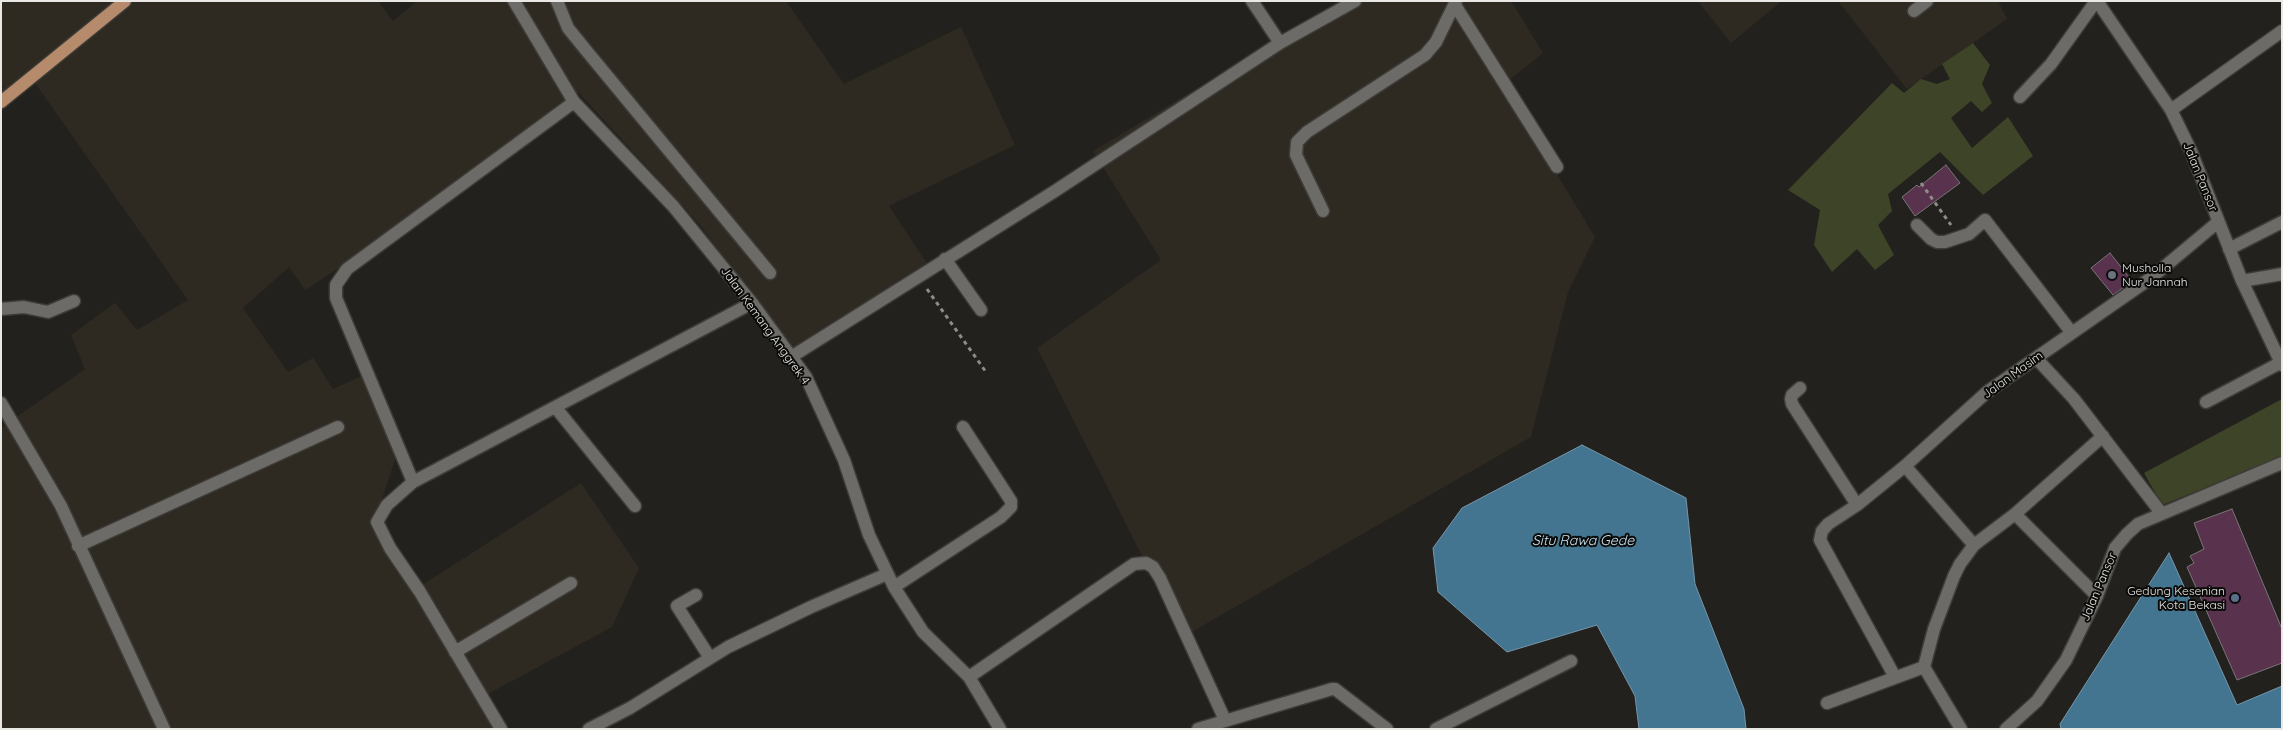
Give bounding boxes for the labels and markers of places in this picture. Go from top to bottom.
place label: Musholla Nur Jannah [2122,261,2188,289]
marker: Musholla Nur Jannah [2106,269,2118,281]
place label: Gedung Kesenian Kota Bekasi [2127,584,2225,612]
marker: Gedung Kesenian Kota Bekasi [2229,592,2241,604]

